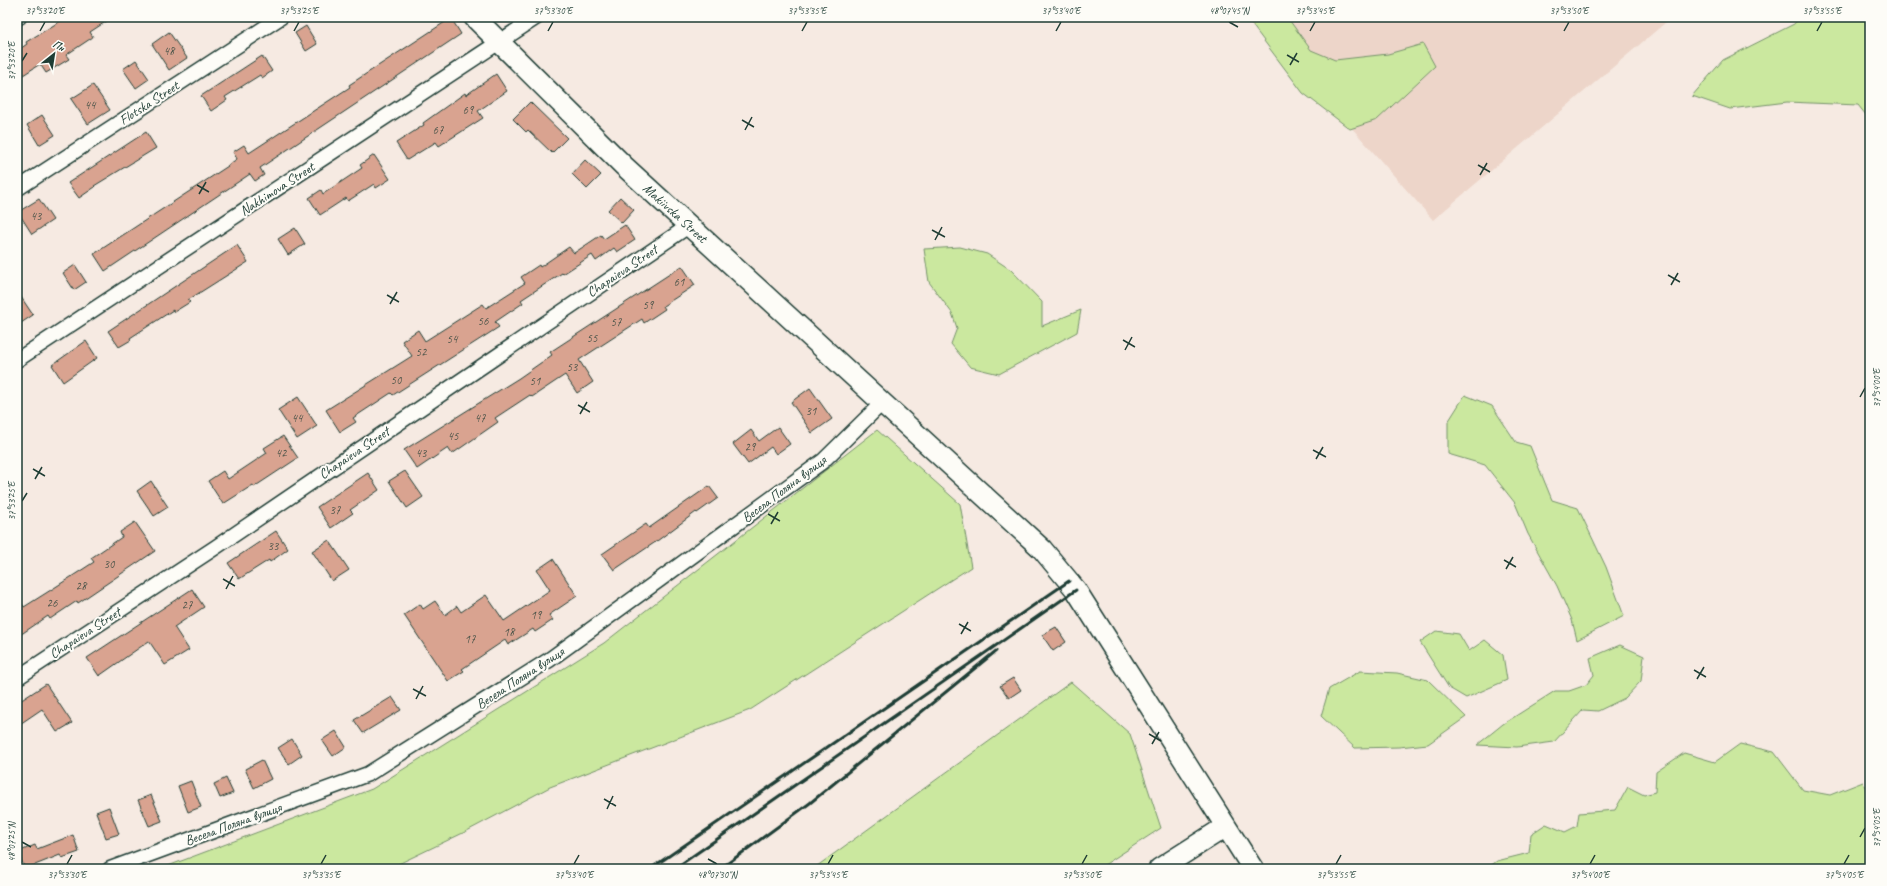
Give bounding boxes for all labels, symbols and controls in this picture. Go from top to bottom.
text: 37°53'20"E [26,4,66,17]
text: 37°53'25"E [280,4,320,17]
text: 37°53'30"E [534,4,574,17]
text: 37°53'35"E [788,4,828,17]
text: 37°53'40"E [1042,4,1082,17]
text: 48°07'45"N [1209,4,1251,17]
text: 37°53'45"E [1296,4,1336,17]
text: 37°53'50"E [1550,4,1590,17]
text: 37°53'55"E [1803,4,1843,17]
north arrow [34,34,74,74]
text: Пн [51,36,68,55]
text: 37°53'20"E [5,40,18,80]
house number: 48 [164,43,176,59]
street label: Flotska Street [116,77,183,129]
house number: 44 [85,97,97,113]
house number: 69 [463,102,475,118]
house number: 67 [433,122,444,138]
street label: Nakhimova Street [236,158,319,219]
street label: Makiivska Street [639,180,712,247]
house number: 43 [31,208,43,224]
street label: Chapaieva Street [583,240,662,301]
house number: 61 [674,274,685,290]
house number: 59 [643,297,655,313]
house number: 56 [478,313,489,329]
house number: 57 [611,314,622,330]
house number: 55 [587,330,598,346]
house number: 54 [447,331,459,347]
house number: 52 [416,344,428,360]
house number: 53 [567,359,579,375]
text: 37°54'00"E [1870,367,1883,407]
house number: 50 [391,372,403,388]
house number: 51 [530,373,541,389]
house number: 31 [806,403,817,419]
house number: 44 [292,410,304,426]
house number: 47 [475,410,486,426]
street label: Chapaieva Street [315,422,394,483]
house number: 45 [448,428,459,444]
house number: 29 [745,439,757,455]
house number: 42 [276,445,288,461]
house number: 43 [416,445,428,461]
street label: Весела Поляна вулиця [738,451,831,526]
text: 37°53'25"E [5,480,18,520]
house number: 37 [330,502,341,518]
house number: 33 [268,538,280,554]
house number: 30 [104,556,116,572]
house number: 28 [76,578,88,594]
house number: 26 [47,595,58,611]
house number: 27 [182,597,193,613]
street label: Chapaieva Street [46,602,126,662]
house number: 19 [531,607,543,623]
house number: 18 [504,624,516,640]
house number: 17 [465,631,476,647]
street label: Весела Поляна вулиця [473,643,568,713]
street label: Весела Поляна вулиця [182,798,285,849]
text: 37°54'05"E [1870,807,1883,847]
text: 48°07'25"N [5,820,18,862]
text: 37°53'30"E [48,868,88,881]
text: 37°53'35"E [302,868,342,881]
text: 37°53'40"E [555,868,595,881]
text: 48°07'30"N [697,868,739,881]
text: 37°53'45"E [809,868,849,881]
text: 37°53'50"E [1063,868,1103,881]
text: 37°53'55"E [1317,868,1357,881]
text: 37°54'00"E [1571,868,1611,881]
text: 37°54'05"E [1825,868,1865,881]

